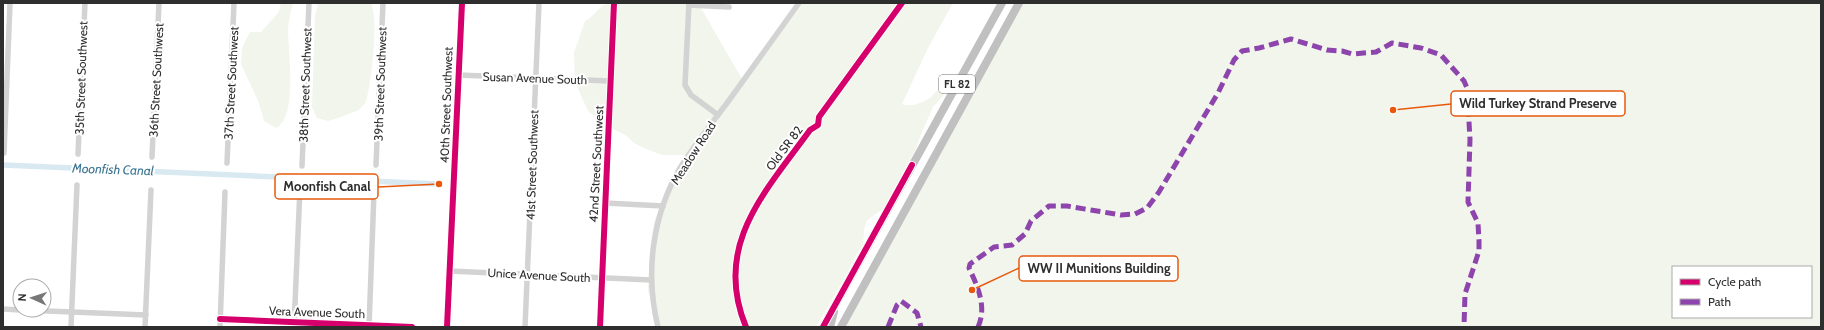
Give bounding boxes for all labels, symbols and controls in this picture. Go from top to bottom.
street label: 35th Street Southwest [72,21,90,135]
street label: 36th Street Southwest [146,23,166,137]
street label: 37th Street Southwest [221,26,241,140]
street label: 38th Street Southwest [296,27,314,143]
street label: 39th Street Southwest [371,27,389,141]
street label: 40th Street Southwest [436,47,456,163]
street label: Susan Avenue South [482,69,588,87]
road number: FL 82 [939,75,975,93]
callout: Wild Turkey Strand Preserve [1451,91,1625,116]
text: Wild Turkey Strand Preserve [1459,95,1617,111]
street label: 42nd Street Southwest [585,105,607,223]
street label: 41st Street Southwest [523,110,541,220]
street label: Meadow Road [667,119,719,187]
street label: Old SR 82 [762,123,806,173]
water label: Moonfish Canal [71,160,154,178]
callout: Moonfish Canal [275,174,378,199]
text: Moonfish Canal [283,178,371,194]
callout: WW II Munitions Building [1019,256,1178,281]
text: WW II Munitions Building [1028,260,1171,276]
street label: Unice Avenue South [487,265,591,285]
legend [1672,266,1812,318]
text: Cycle path [1708,274,1761,289]
north arrow [12,278,52,318]
text: N [15,293,29,302]
text: Path [1708,294,1731,309]
street label: Vera Avenue South [269,303,365,321]

